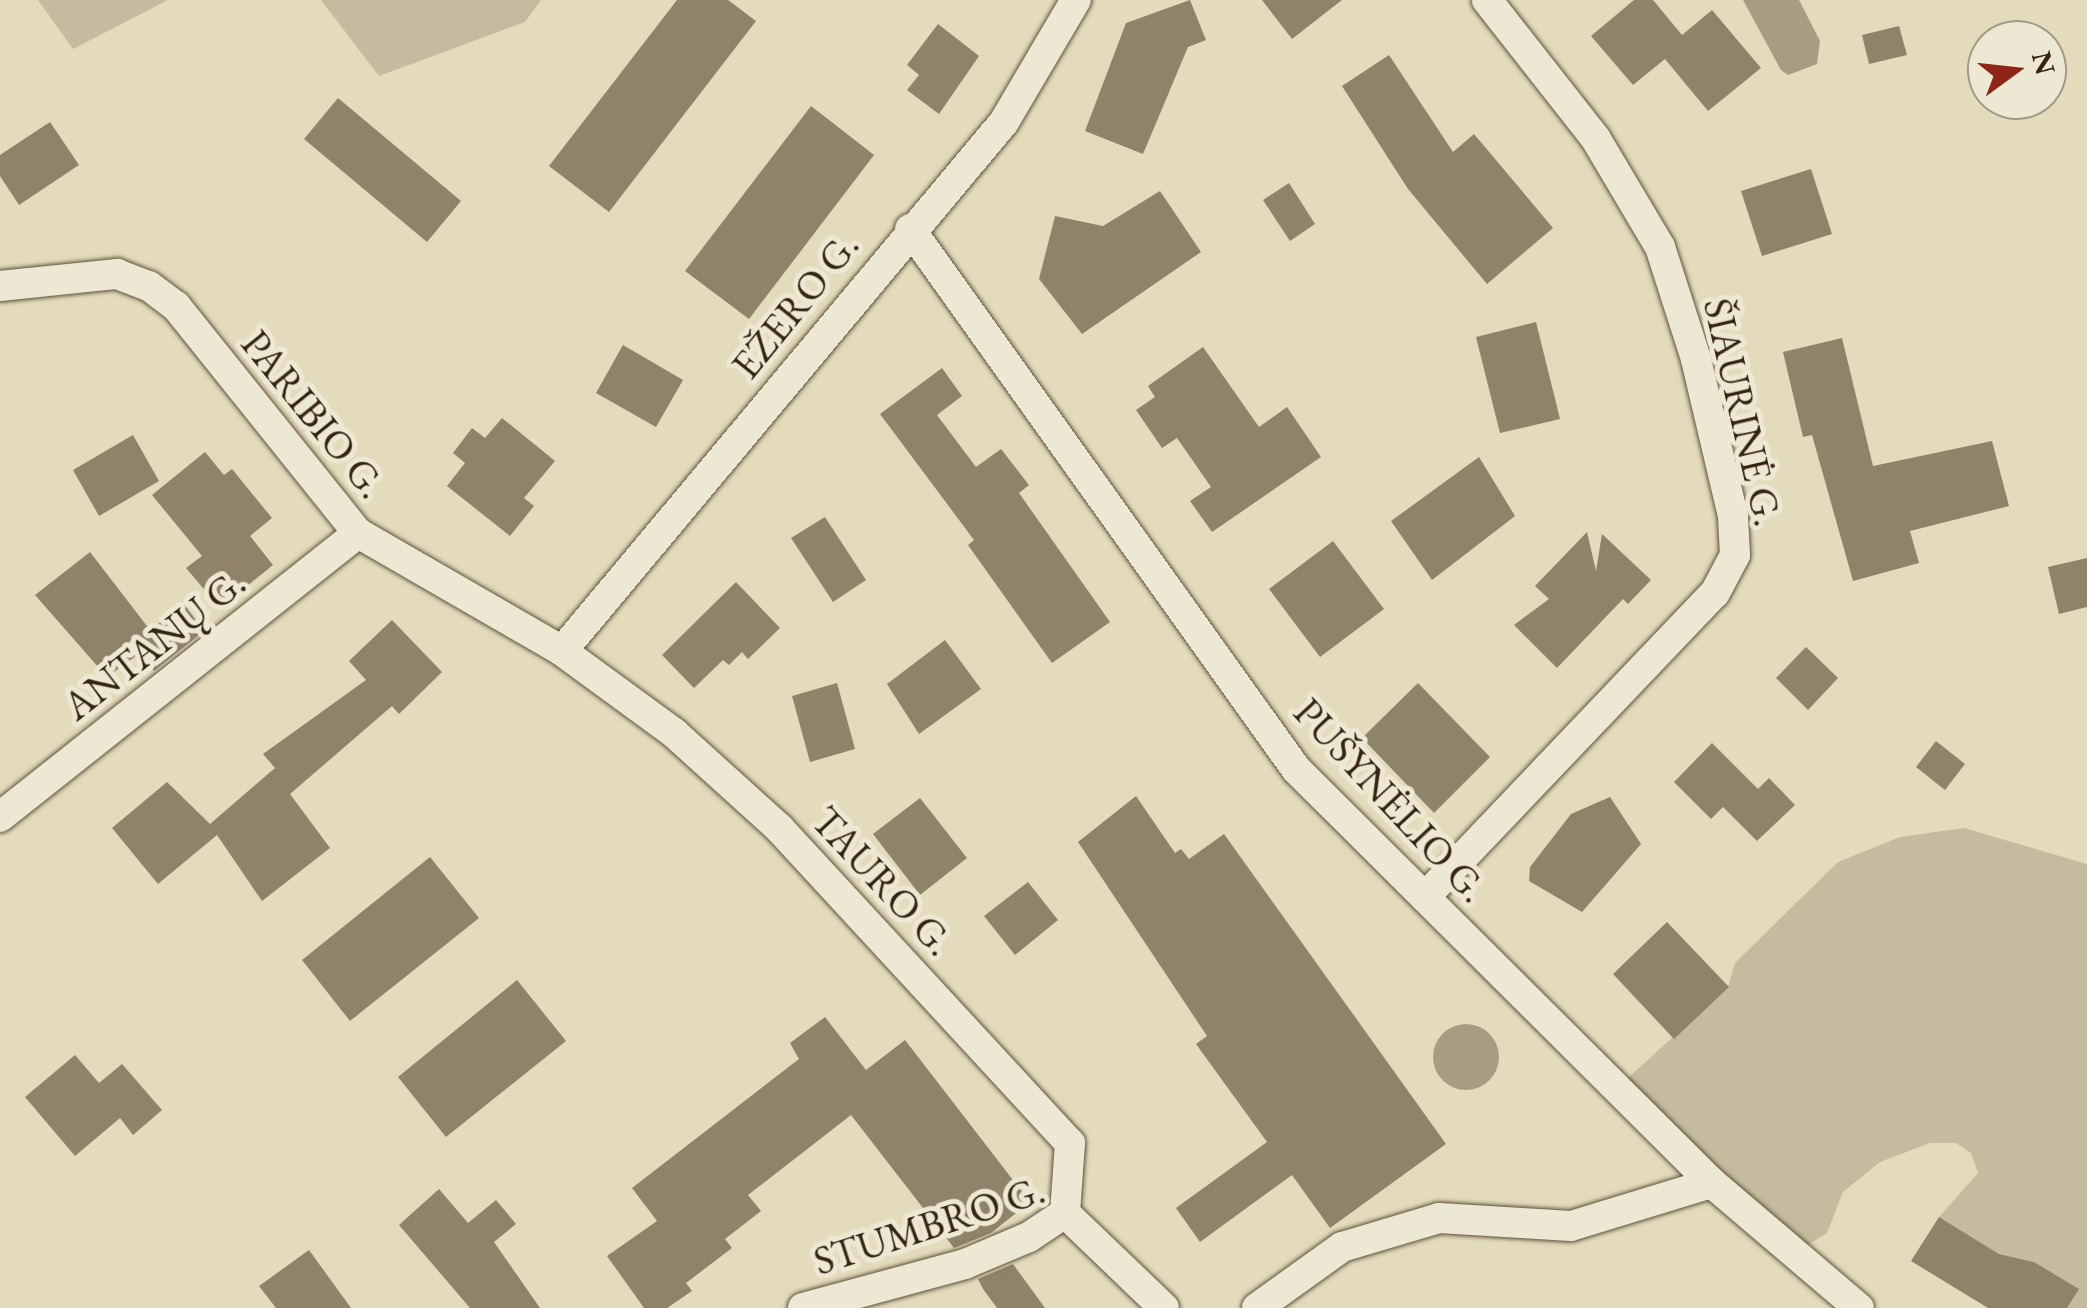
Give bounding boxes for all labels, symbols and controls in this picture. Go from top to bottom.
north arrow [1967,20,2067,120]
text: N [2024,47,2064,78]
street label: EŽERO G. [721,222,869,388]
street label: ŠIAURINĖ G. [1694,294,1792,530]
street label: PARIBIO G. [232,320,396,508]
street label: ANTANŲ G. [53,558,255,730]
street label: PUŠYNĖLIO G. [1284,688,1498,912]
street label: TAURO G. [802,797,964,965]
street label: STUMBRO G. [808,1165,1050,1285]

